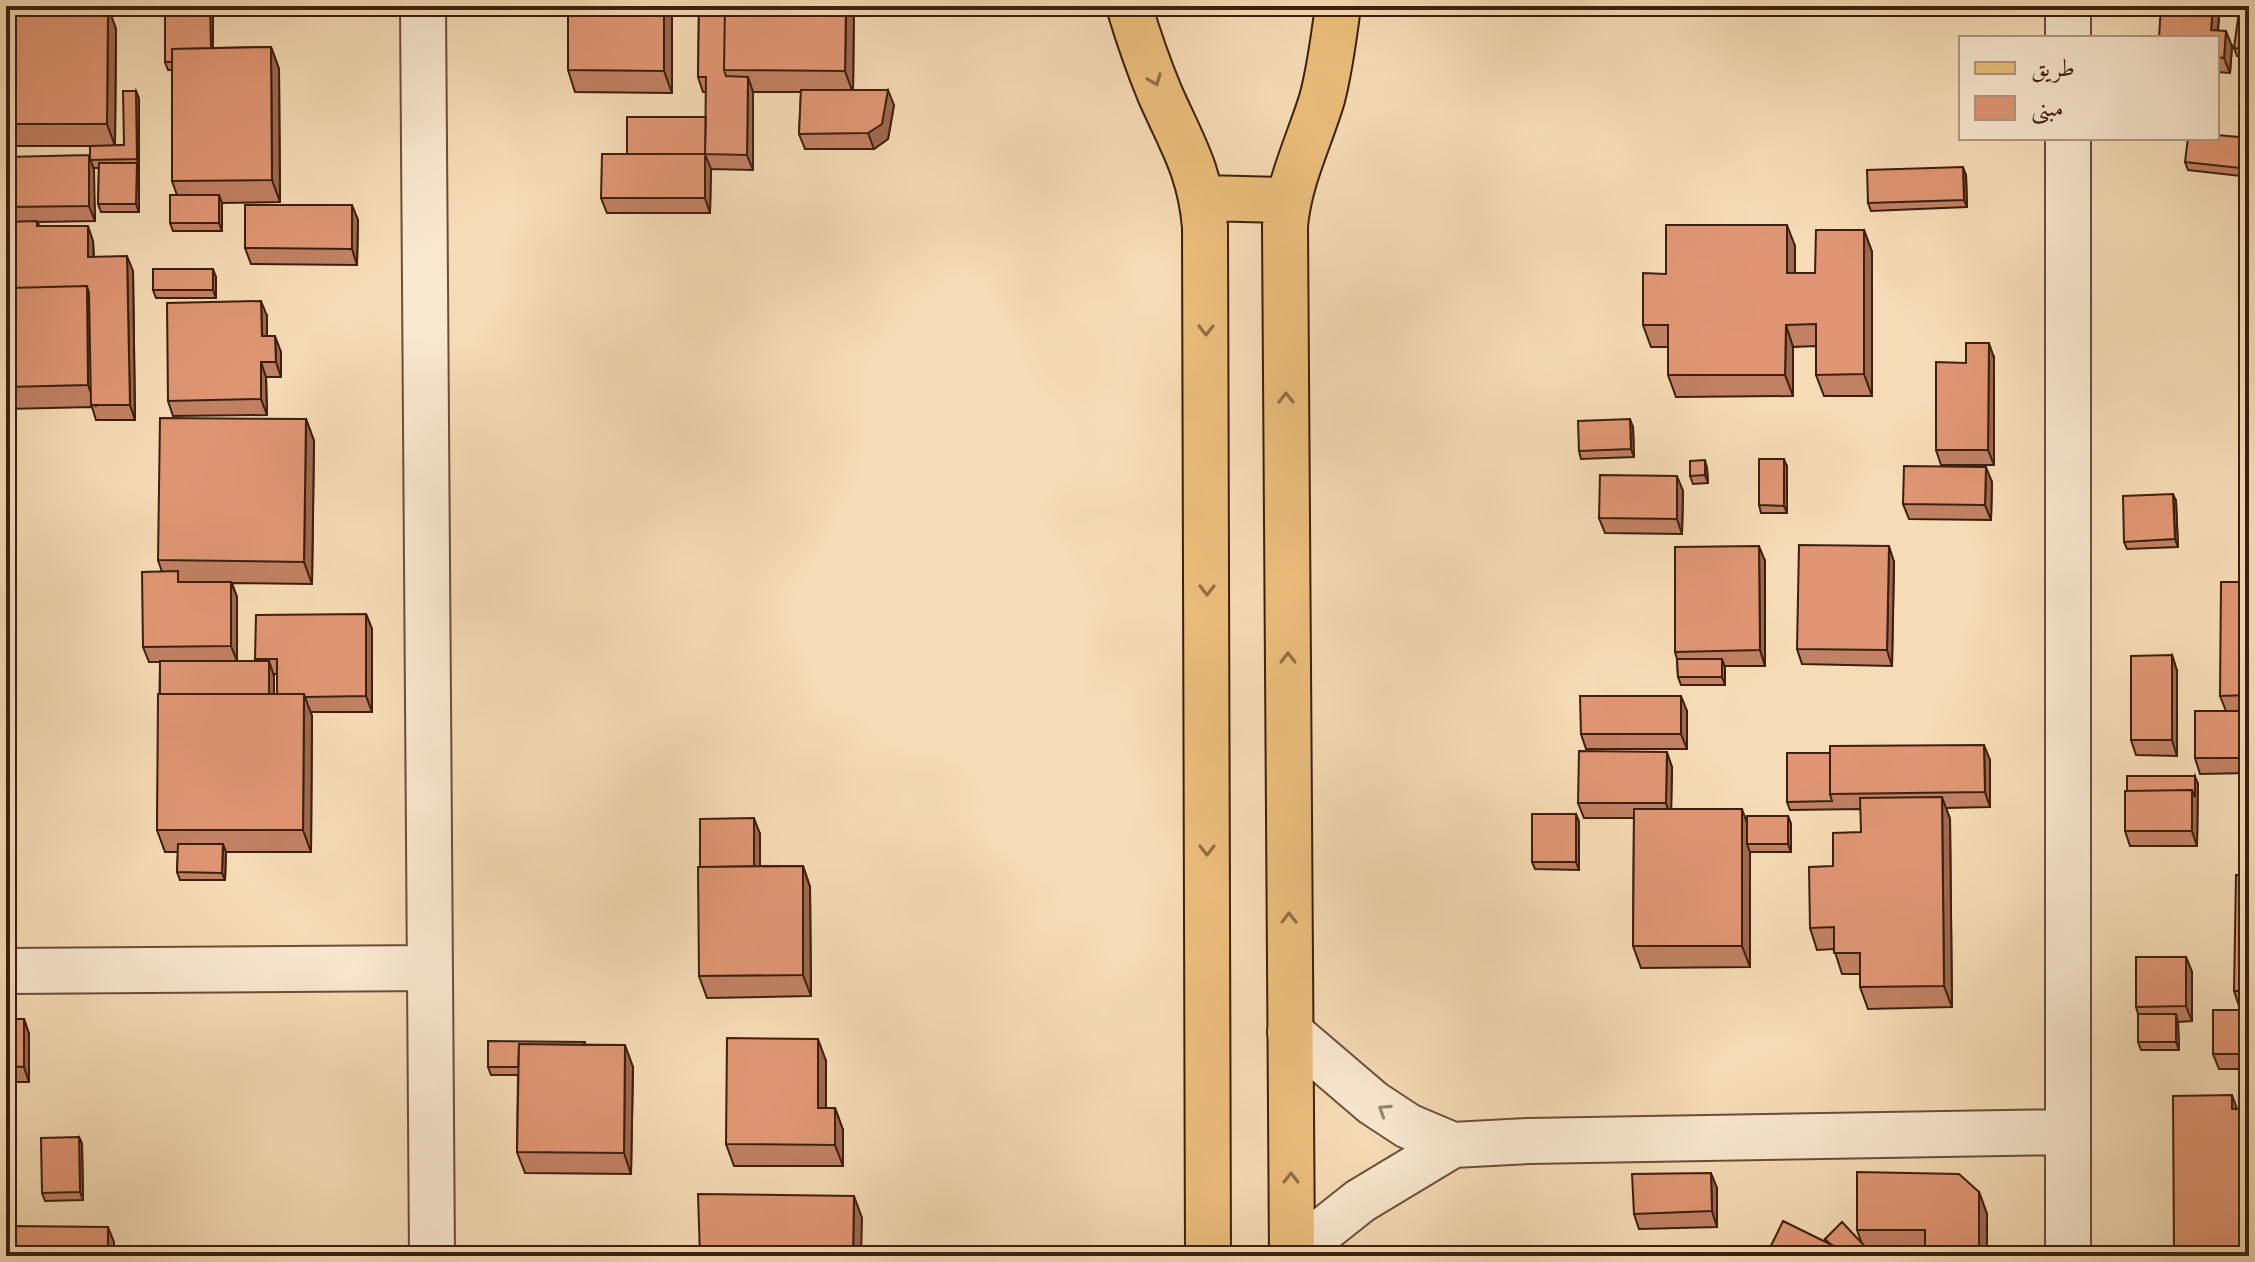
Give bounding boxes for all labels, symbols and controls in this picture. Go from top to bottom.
legend [1959,36,2219,140]
text: طريق [2031,54,2075,84]
one-way arrow [1145,72,1162,86]
text: مبنى [2031,94,2064,125]
one-way arrow [1197,324,1215,337]
one-way arrow [1277,391,1295,404]
one-way arrow [1198,584,1216,597]
one-way arrow [1279,651,1297,664]
one-way arrow [1198,844,1216,857]
one-way arrow [1280,911,1298,924]
one-way arrow [1378,1105,1393,1120]
one-way arrow [1282,1171,1300,1184]

